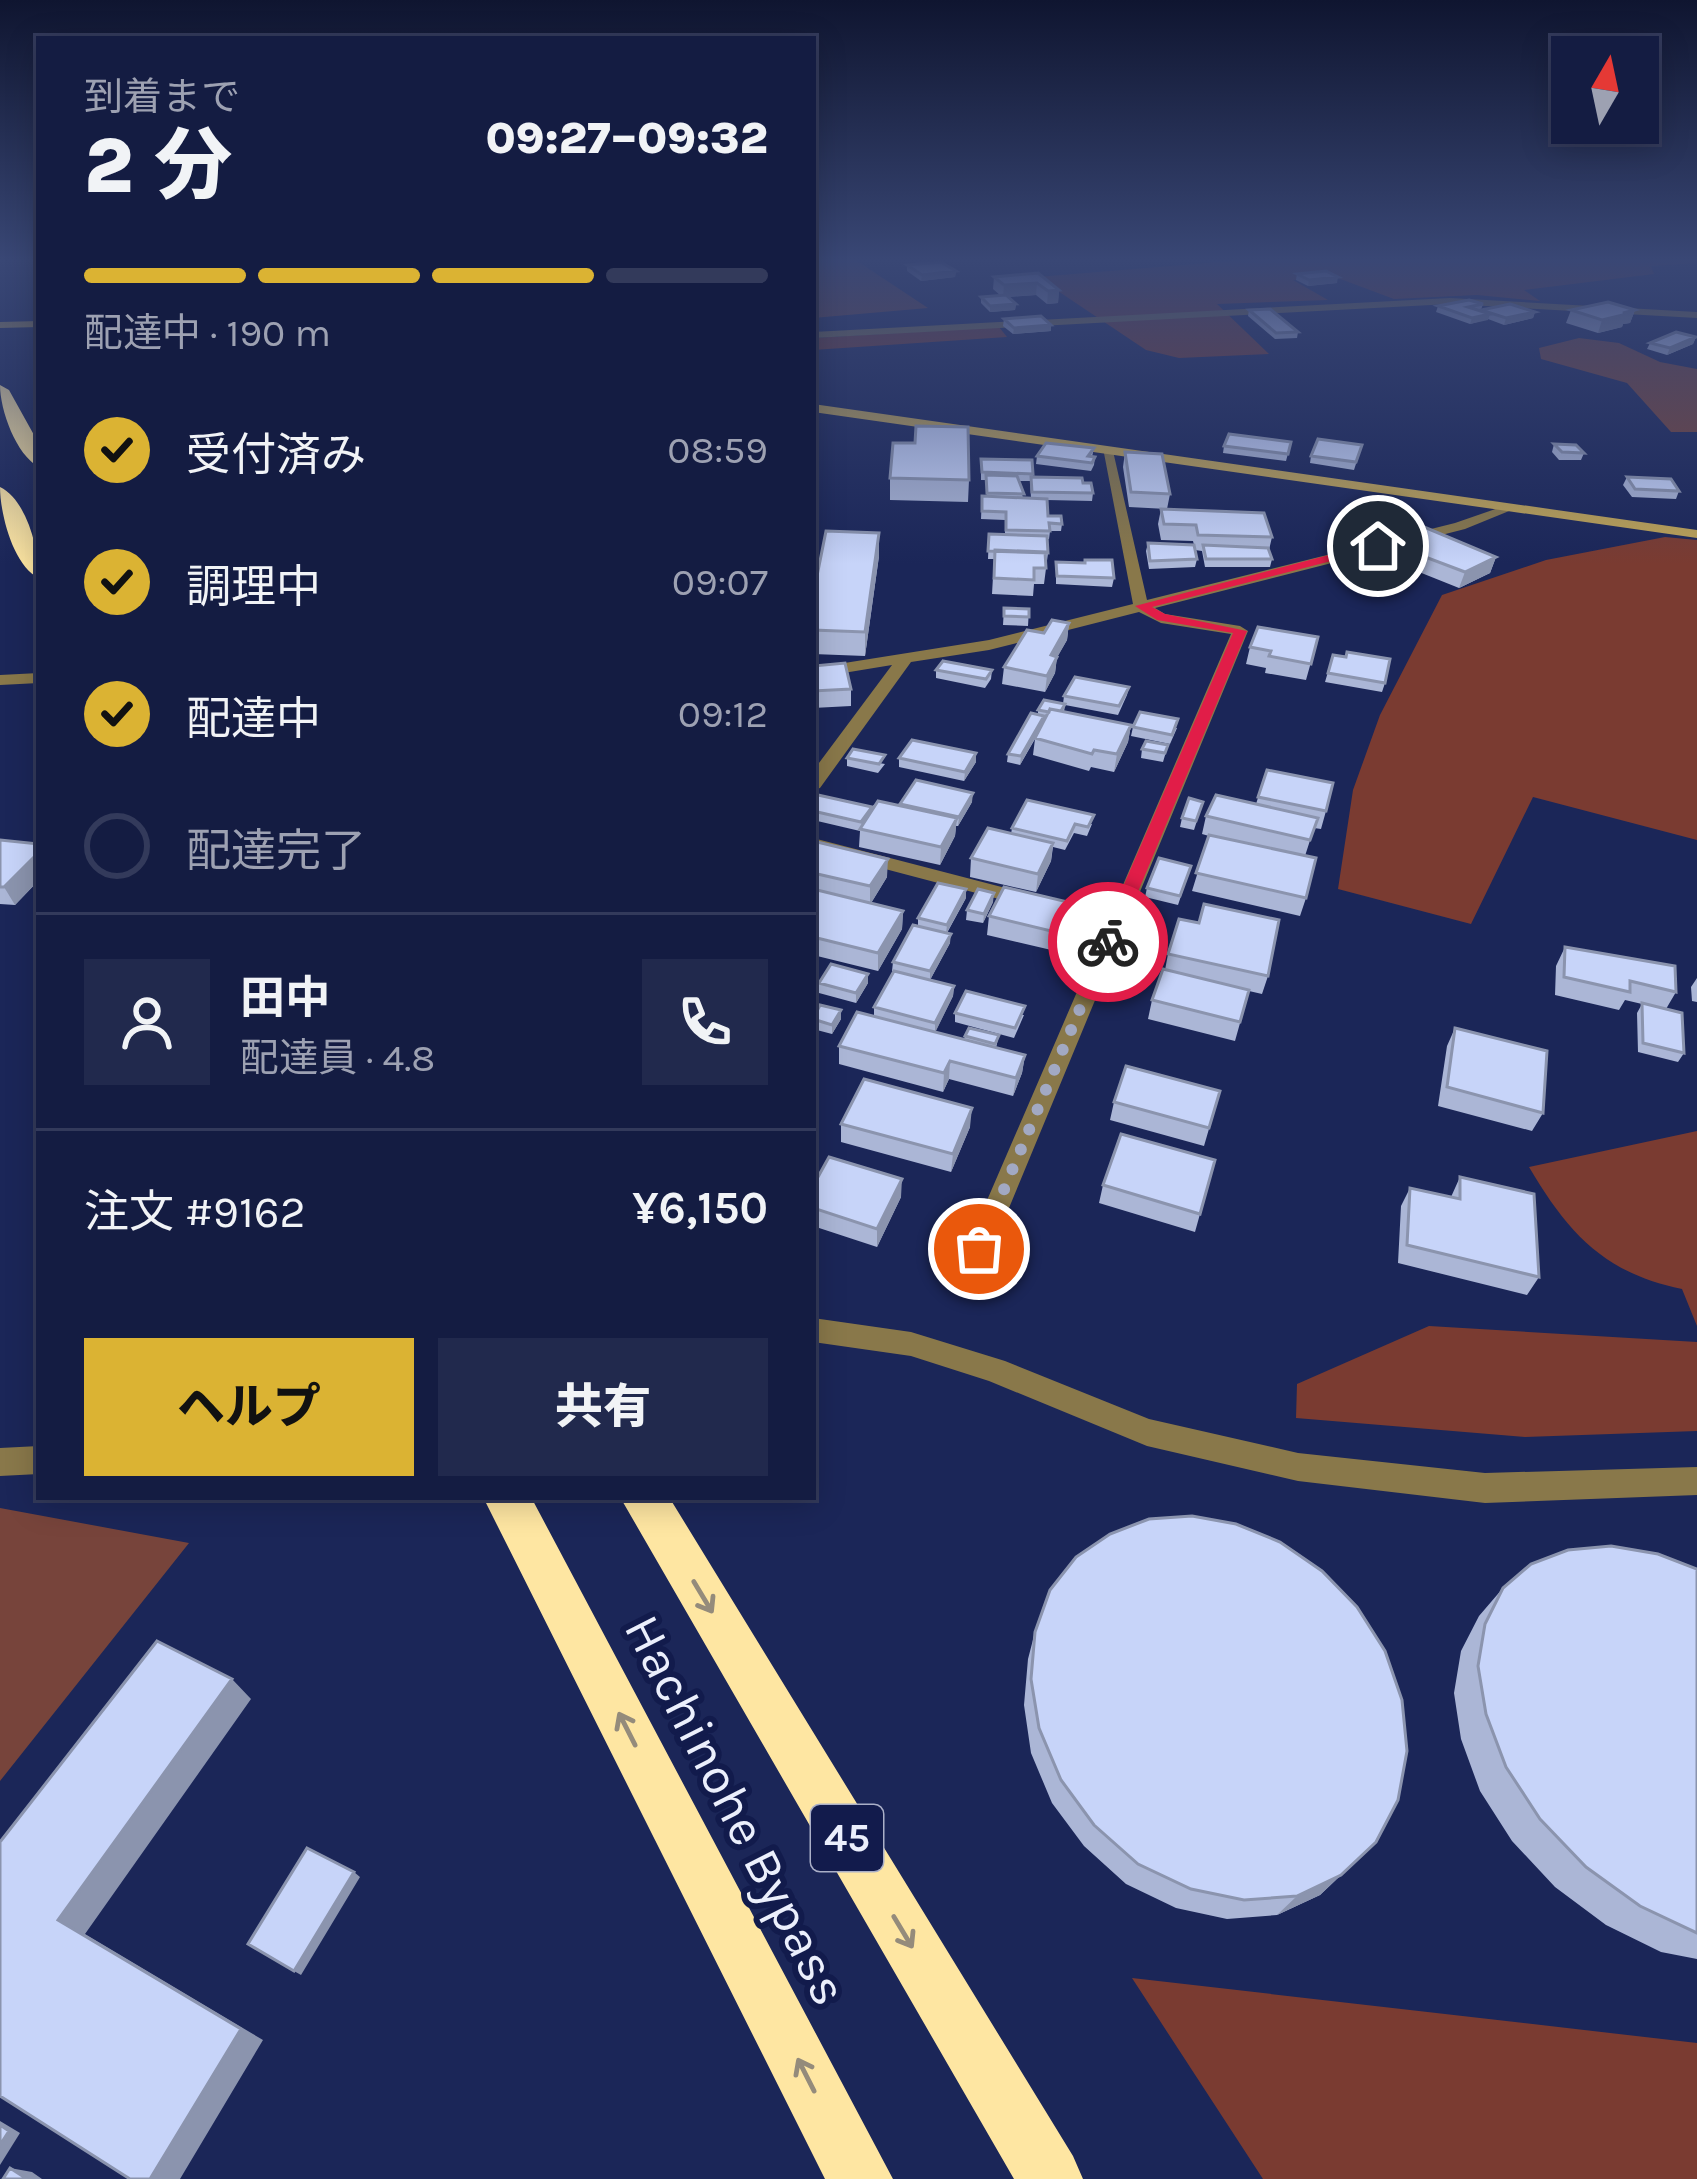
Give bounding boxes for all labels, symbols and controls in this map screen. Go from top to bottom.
north arrow [1551,36,1659,144]
map controls [1551,36,1659,144]
text: 到着まで [84,74,240,120]
text: 09:27–09:32 [486,112,768,164]
text: 2 分 [84,120,232,212]
text: 配達中 · 190 m [84,310,331,356]
icon: check [84,417,150,483]
text: 08:59 [667,427,768,473]
text: 受付済み [186,429,366,481]
pin [1327,495,1429,597]
icon: home [1345,513,1411,579]
icon: check [84,549,150,615]
text: 09:07 [672,559,768,605]
text: 調理中 [186,561,321,613]
icon: check [84,681,150,747]
text: 09:12 [678,691,768,737]
text: 配達中 [186,693,321,745]
text: 配達完了 [186,825,366,877]
courier [1048,882,1168,1002]
icon: bike [1075,909,1141,975]
button: person [84,959,210,1085]
button: phone [642,959,768,1085]
text: 田中 [240,972,330,1024]
text: 配達員 · 4.8 [240,1035,435,1081]
text: ¥6,150 [632,1182,768,1234]
text: 注文 #9162 [84,1186,306,1238]
pin [928,1198,1030,1300]
icon: bag [946,1216,1012,1282]
button: ヘルプ [84,1338,414,1476]
button: 共有 [438,1338,768,1476]
one-way arrow [691,1580,715,1614]
street label: Hachinohe Bypass [612,1605,860,2015]
one-way arrow [614,1712,637,1747]
road number: 45 [811,1805,883,1871]
one-way arrow [891,1915,915,1949]
one-way arrow [794,2058,817,2094]

